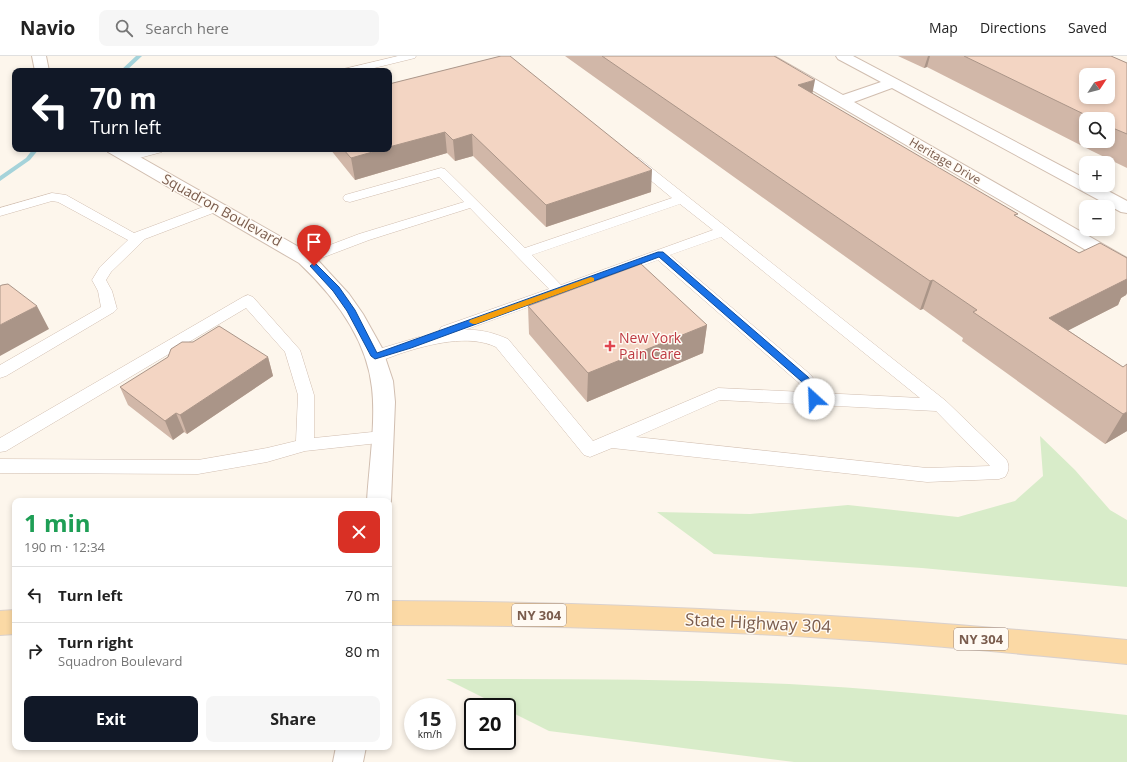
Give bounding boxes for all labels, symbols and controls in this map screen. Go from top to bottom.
search box [99,10,379,46]
text: Navio [20,15,75,41]
icon: search [113,17,135,39]
text: Search here [145,18,229,38]
text: Map [929,18,958,37]
text: Directions [980,18,1046,37]
text: Saved [1068,18,1107,37]
north arrow [1079,68,1115,104]
map controls [1079,68,1115,236]
text: 70 m [90,79,157,117]
icon: left [24,84,76,136]
button: search [1079,112,1115,148]
text: Turn left [90,115,161,139]
street label: Heritage Drive [906,133,984,188]
button: + [1079,156,1115,192]
street label: Squadron Boulevard [159,169,285,250]
button: − [1079,200,1115,236]
pin [297,225,331,266]
icon: arrive [303,231,325,253]
place label: New York Pain Care [619,328,682,363]
marker: New York Pain Care [604,340,616,352]
position arrow [793,378,835,420]
text: 1 min [24,506,91,539]
button: close [338,511,380,553]
text: 190 m · 12:34 [24,538,105,556]
icon: left [24,584,46,606]
text: Turn left [58,585,123,605]
text: 70 m [345,585,380,605]
road number: NY 304 [512,604,566,626]
street label: State Highway 304 [685,607,832,638]
road number: NY 304 [954,628,1008,650]
text: Turn right [58,632,133,652]
icon: right [24,640,46,662]
text: 80 m [345,641,380,661]
text: Squadron Boulevard [58,652,182,670]
button: Exit [24,696,198,742]
button: Share [206,696,380,742]
speed limit sign: 20 [464,698,516,750]
text: 15 [419,705,441,732]
text: km/h [418,727,442,741]

